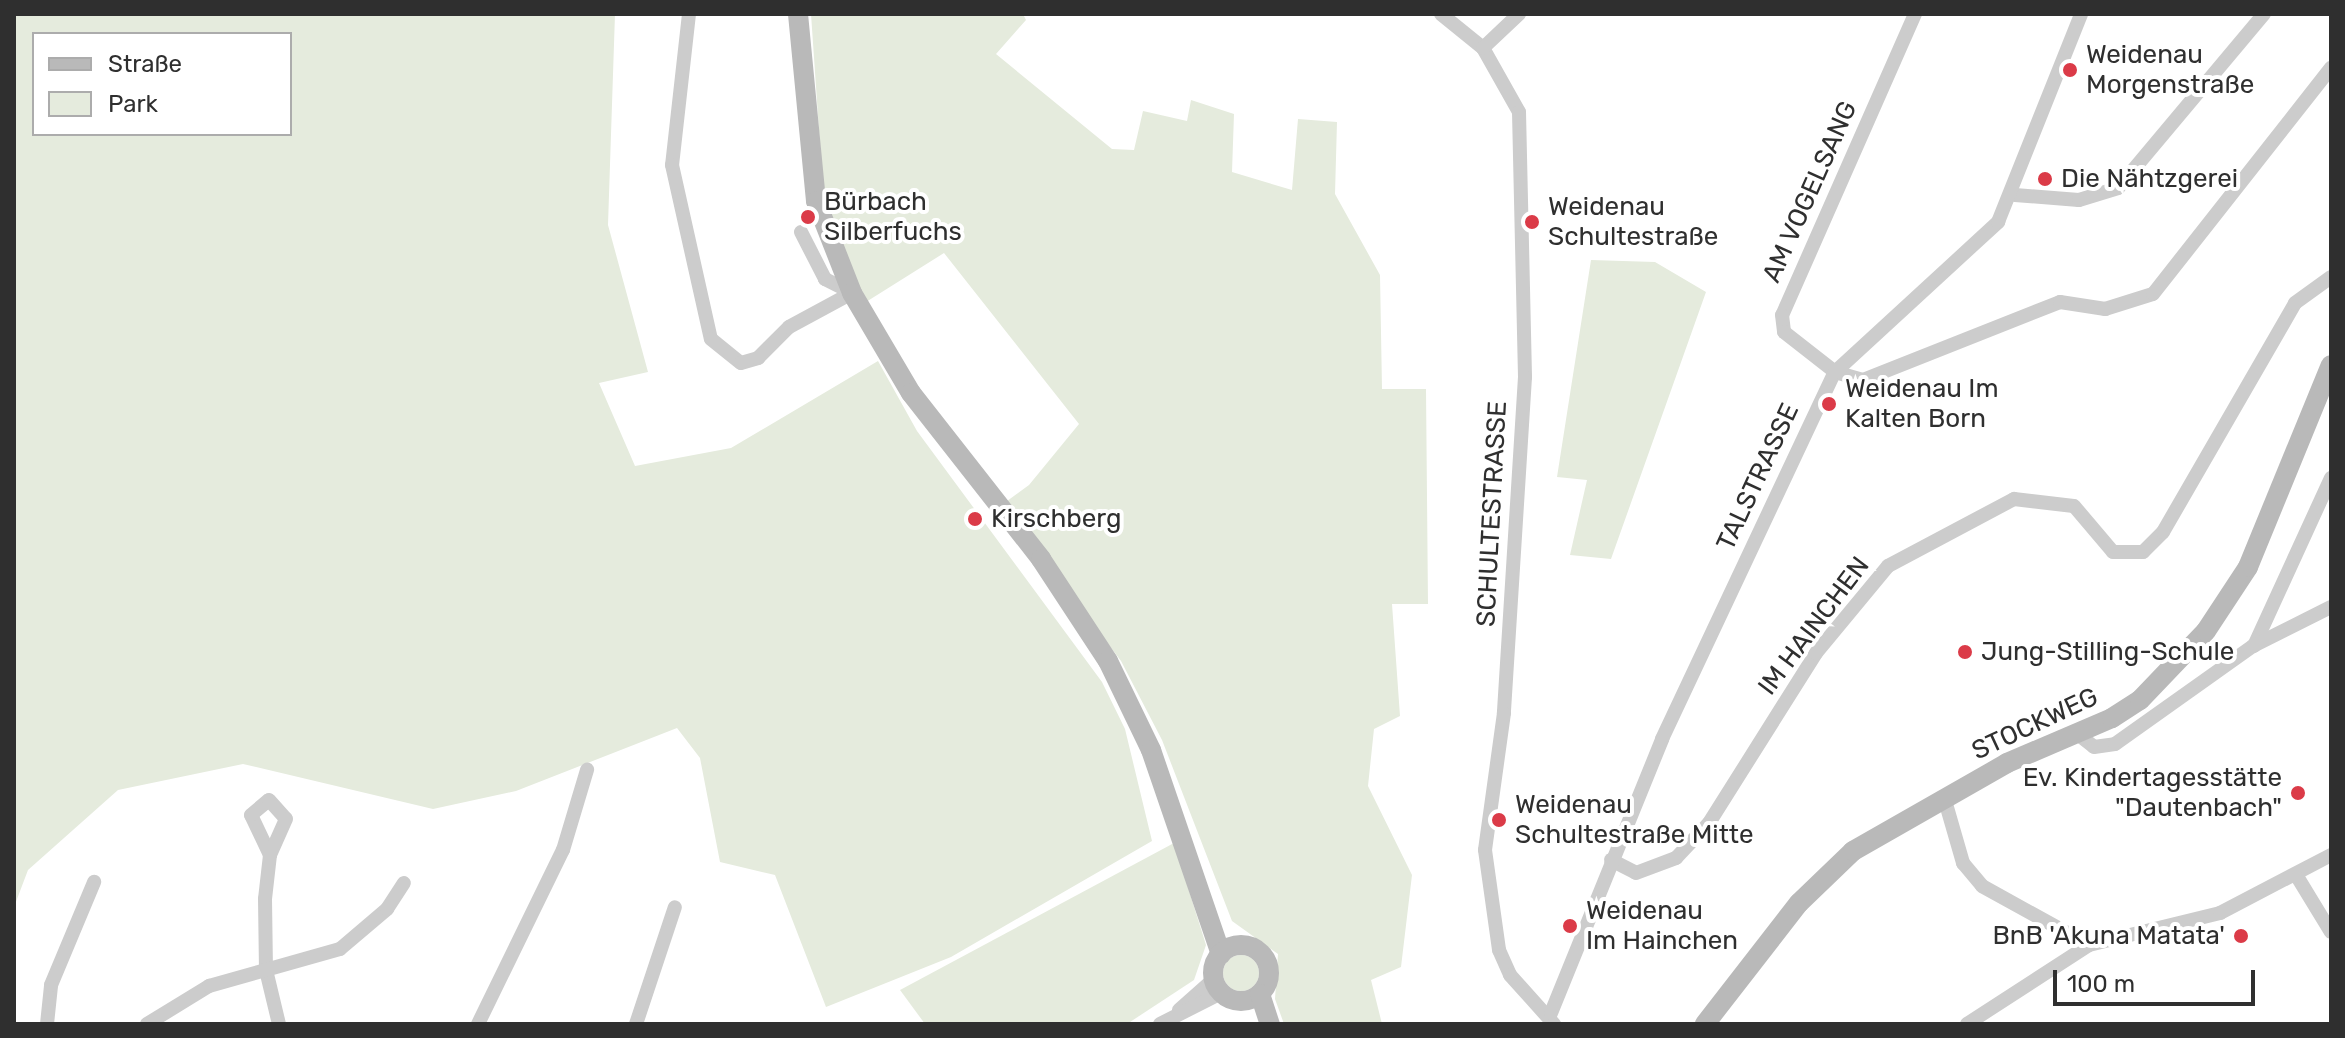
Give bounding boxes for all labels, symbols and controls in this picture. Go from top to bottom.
legend [32,32,292,136]
place label: Weidenau Morgenstraße [2086,39,2254,100]
text: Straße [108,50,182,78]
marker: Weidenau Morgenstraße [2061,61,2079,79]
text: Park [108,90,158,118]
street label: AM VOGELSANG [1756,96,1864,288]
place label: Die Nähtzgerei [2061,163,2238,195]
marker: Die Nähtzgerei [2036,170,2054,188]
place label: Bürbach Silberfuchs [824,186,962,248]
place label: Weidenau Schultestraße [1548,191,1718,252]
marker: Bürbach Silberfuchs [799,208,817,226]
marker: Weidenau Schultestraße [1523,213,1541,231]
place label: Weidenau Im Kalten Born [1845,373,1999,434]
marker: Weidenau Im Kalten Born [1820,395,1838,413]
street label: TALSTRASSE [1710,399,1806,555]
street label: SCHULTESTRASSE [1471,400,1513,628]
place label: Kirschberg [991,503,1121,535]
marker: Kirschberg [966,510,984,528]
street label: IM HAINCHEN [1752,551,1876,701]
place label: Jung-Stilling-Schule [1981,636,2234,668]
marker: Jung-Stilling-Schule [1956,643,1974,661]
street label: STOCKWEG [1967,681,2103,767]
place label: Ev. Kindertagesstätte "Dautenbach" [2023,762,2282,824]
marker: Ev. Kindertagesstätte "Dautenbach" [2289,784,2307,802]
place label: Weidenau Schultestraße Mitte [1515,789,1754,850]
marker: Weidenau Schultestraße Mitte [1490,811,1508,829]
place label: Weidenau Im Hainchen [1586,895,1738,956]
marker: Weidenau Im Hainchen [1561,917,1579,935]
place label: BnB 'Akuna Matata' [1992,920,2225,952]
marker: BnB 'Akuna Matata' [2232,927,2250,945]
scale bar [2057,954,2259,1004]
text: 100 m [2067,970,2135,998]

